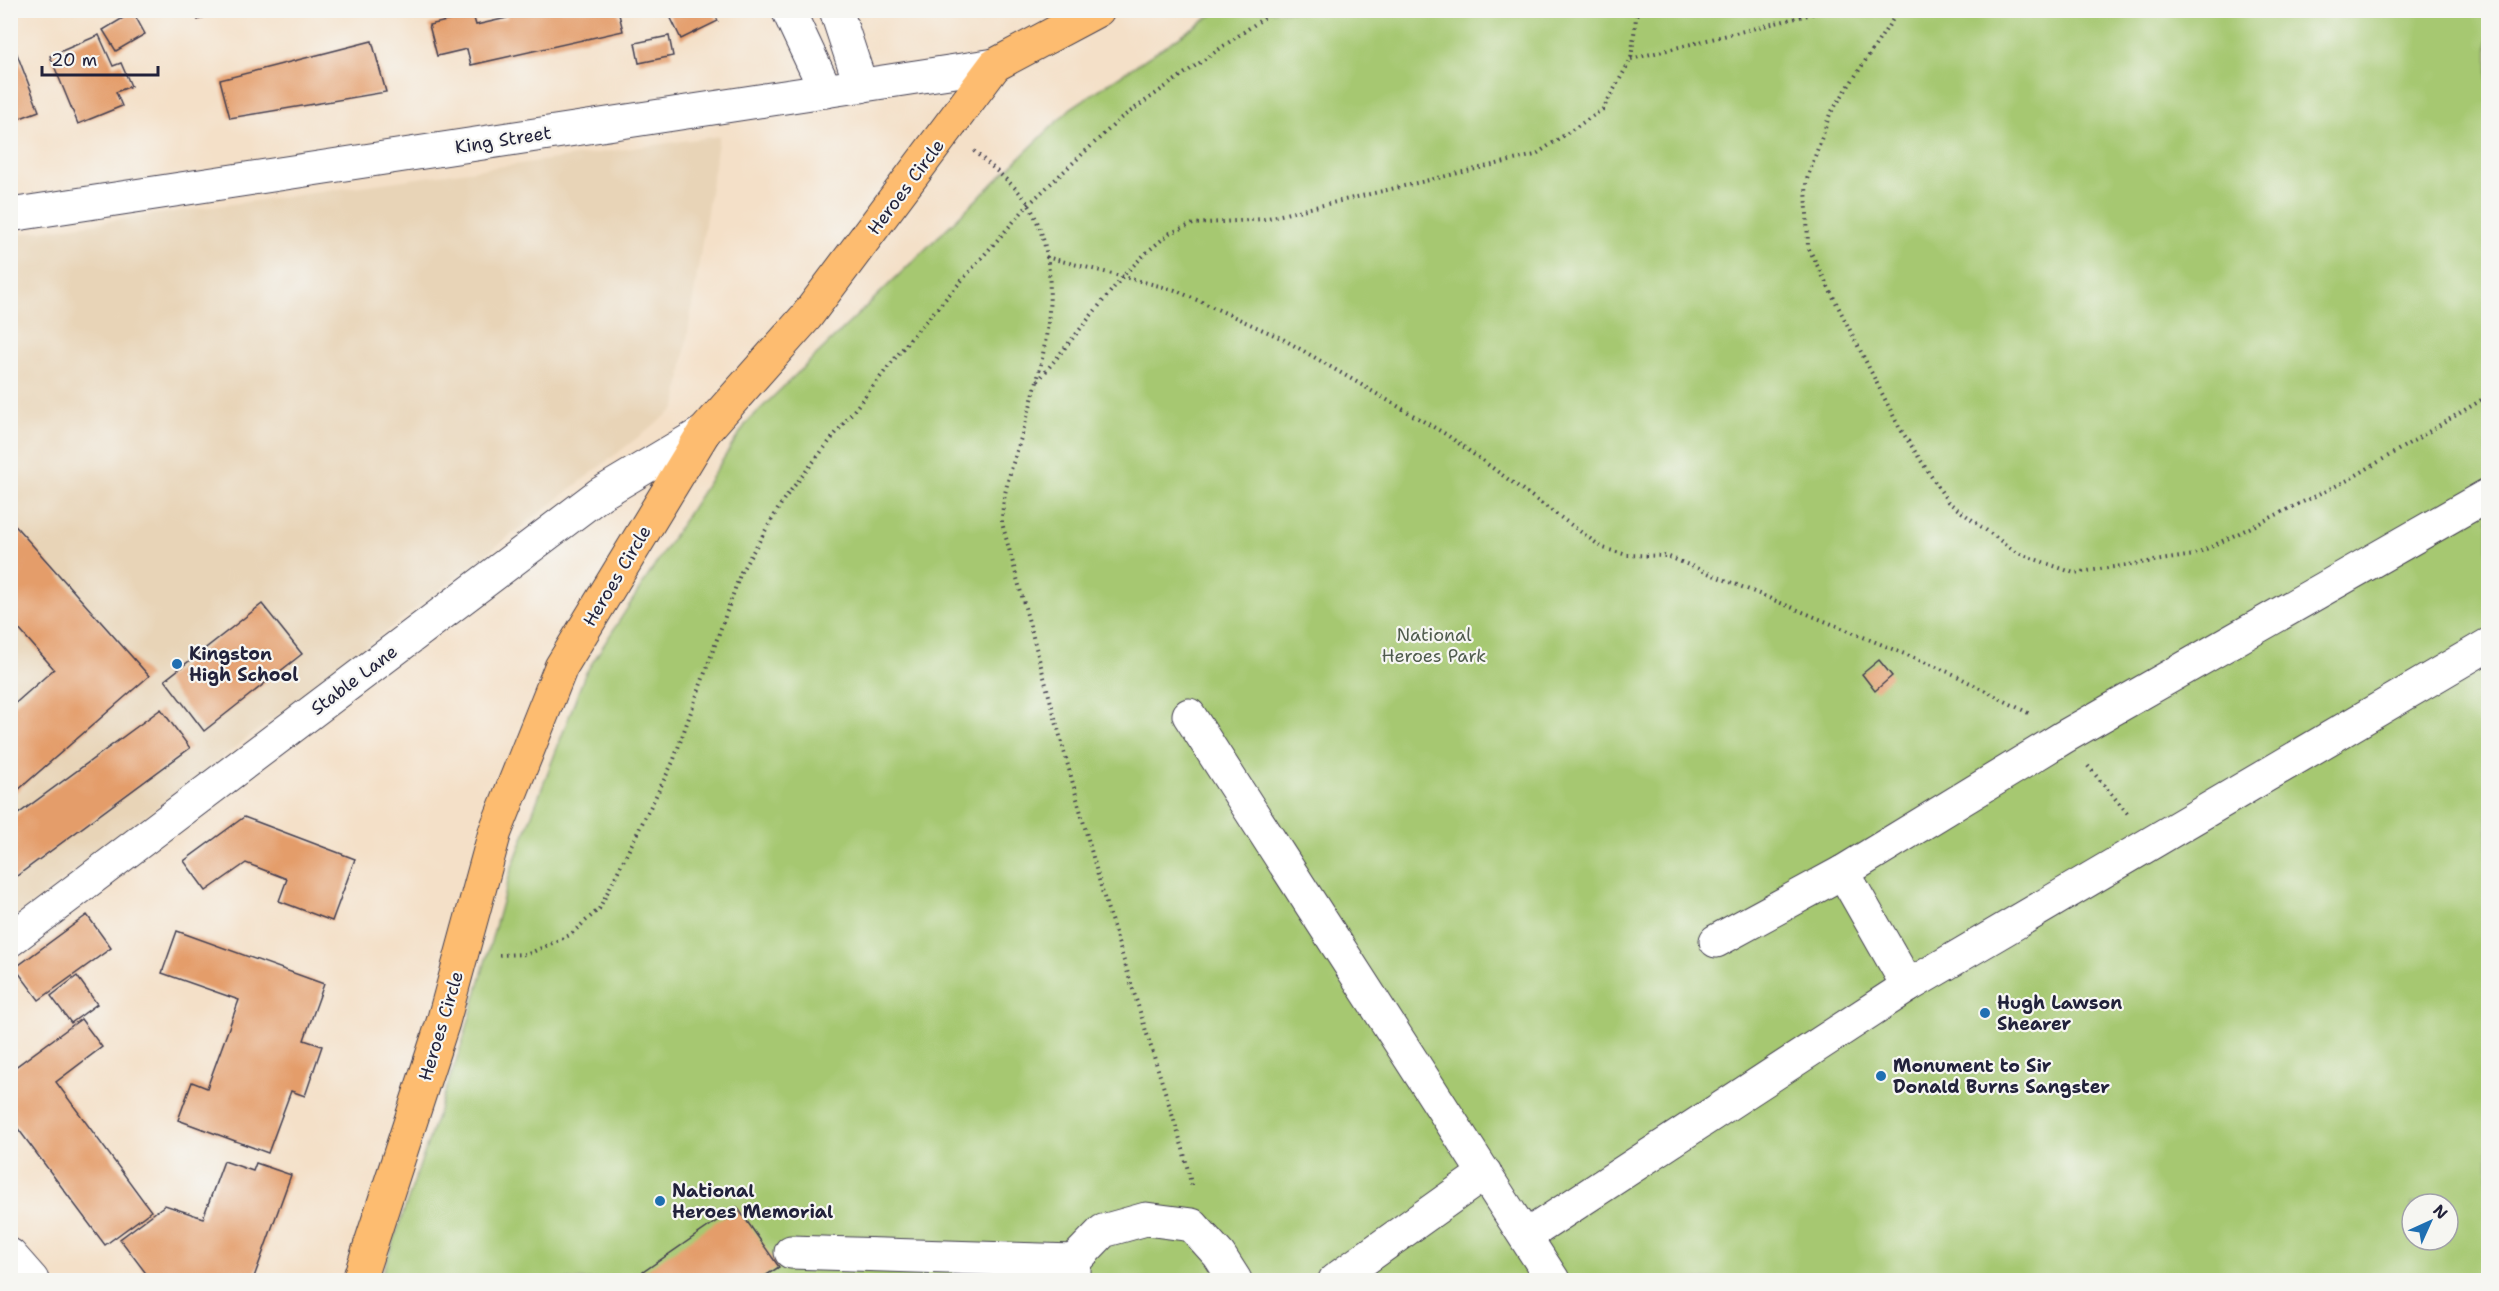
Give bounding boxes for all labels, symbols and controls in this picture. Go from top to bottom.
scale bar [42,39,158,77]
text: 20 m [51,48,97,72]
street label: King Street [453,121,553,159]
street label: Heroes Circle [862,134,950,240]
street label: Heroes Circle [577,521,657,631]
park label: National Heroes Park [1382,623,1486,668]
street label: Stable Lane [306,640,402,720]
place label: Kingston High School [189,642,298,687]
marker: Kingston High School [170,657,184,671]
street label: Heroes Circle [413,968,469,1084]
place label: Hugh Lawson Shearer [1997,991,2122,1036]
marker: Hugh Lawson Shearer [1978,1006,1992,1020]
place label: Monument to Sir Donald Burns Sangster [1893,1054,2110,1099]
marker: Monument to Sir Donald Burns Sangster [1874,1069,1888,1083]
place label: National Heroes Memorial [672,1179,833,1224]
north arrow [2400,1192,2460,1252]
marker: National Heroes Memorial [653,1194,667,1208]
text: N [2428,1200,2452,1224]

